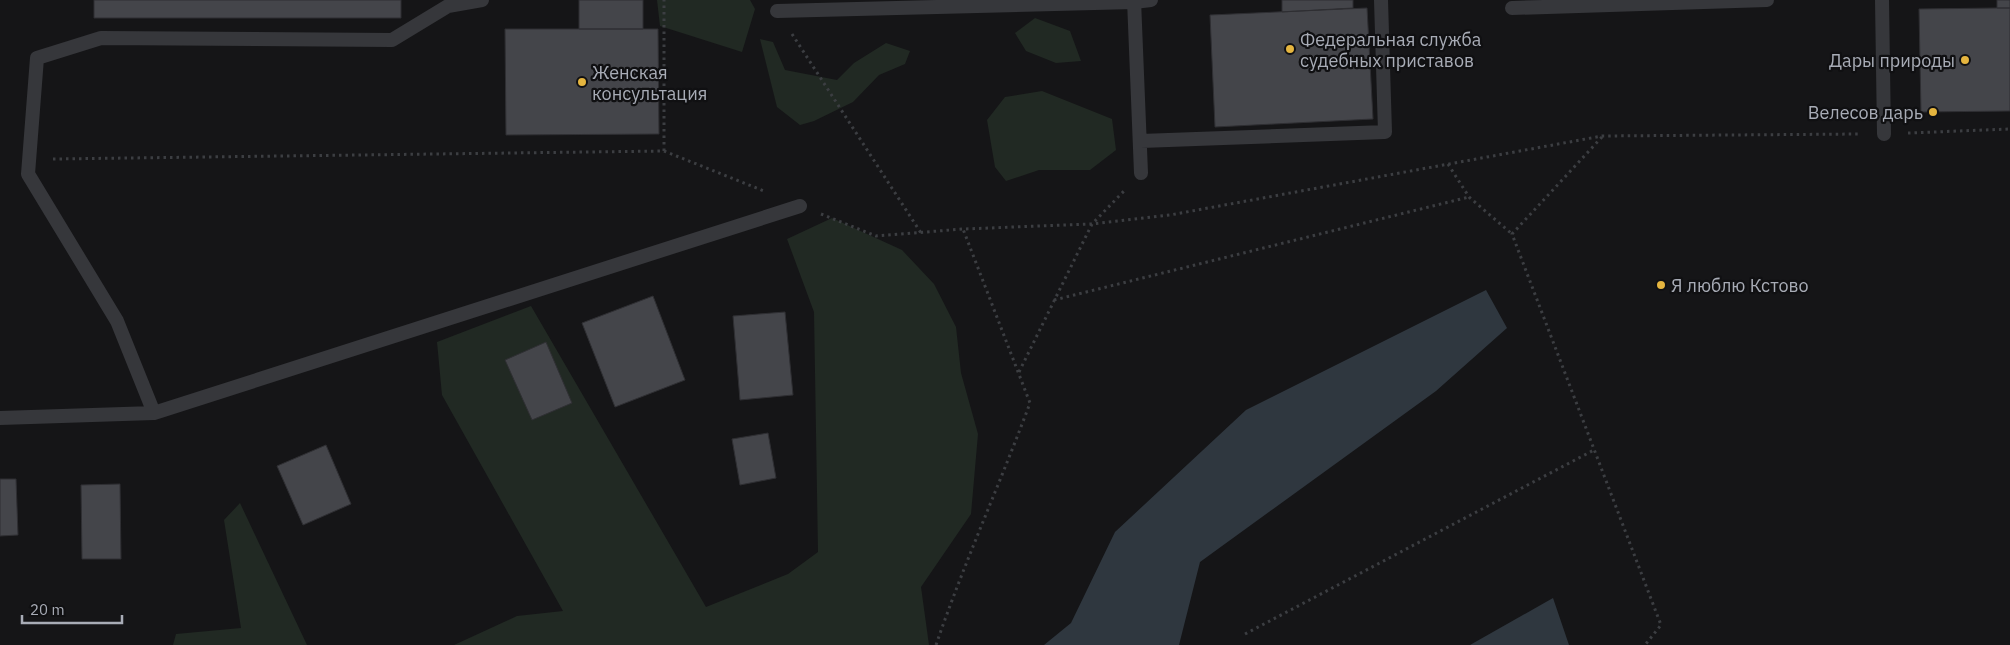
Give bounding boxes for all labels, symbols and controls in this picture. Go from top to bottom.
place label: Федеральная служба судебных приставов [1300,28,1482,72]
marker: Федеральная служба судебных приставов [1284,43,1296,55]
place label: Дары природы [1829,49,1955,72]
marker: Дары природы [1959,54,1971,66]
place label: Женская консультация [592,61,707,105]
marker: Женская консультация [576,76,588,88]
place label: Велесов дарь [1808,101,1923,124]
marker: Велесов дарь [1927,106,1939,118]
place label: Я люблю Кстово [1671,274,1809,297]
marker: Я люблю Кстово [1655,279,1667,291]
scale bar [22,592,122,624]
text: 20 m [30,600,65,619]

